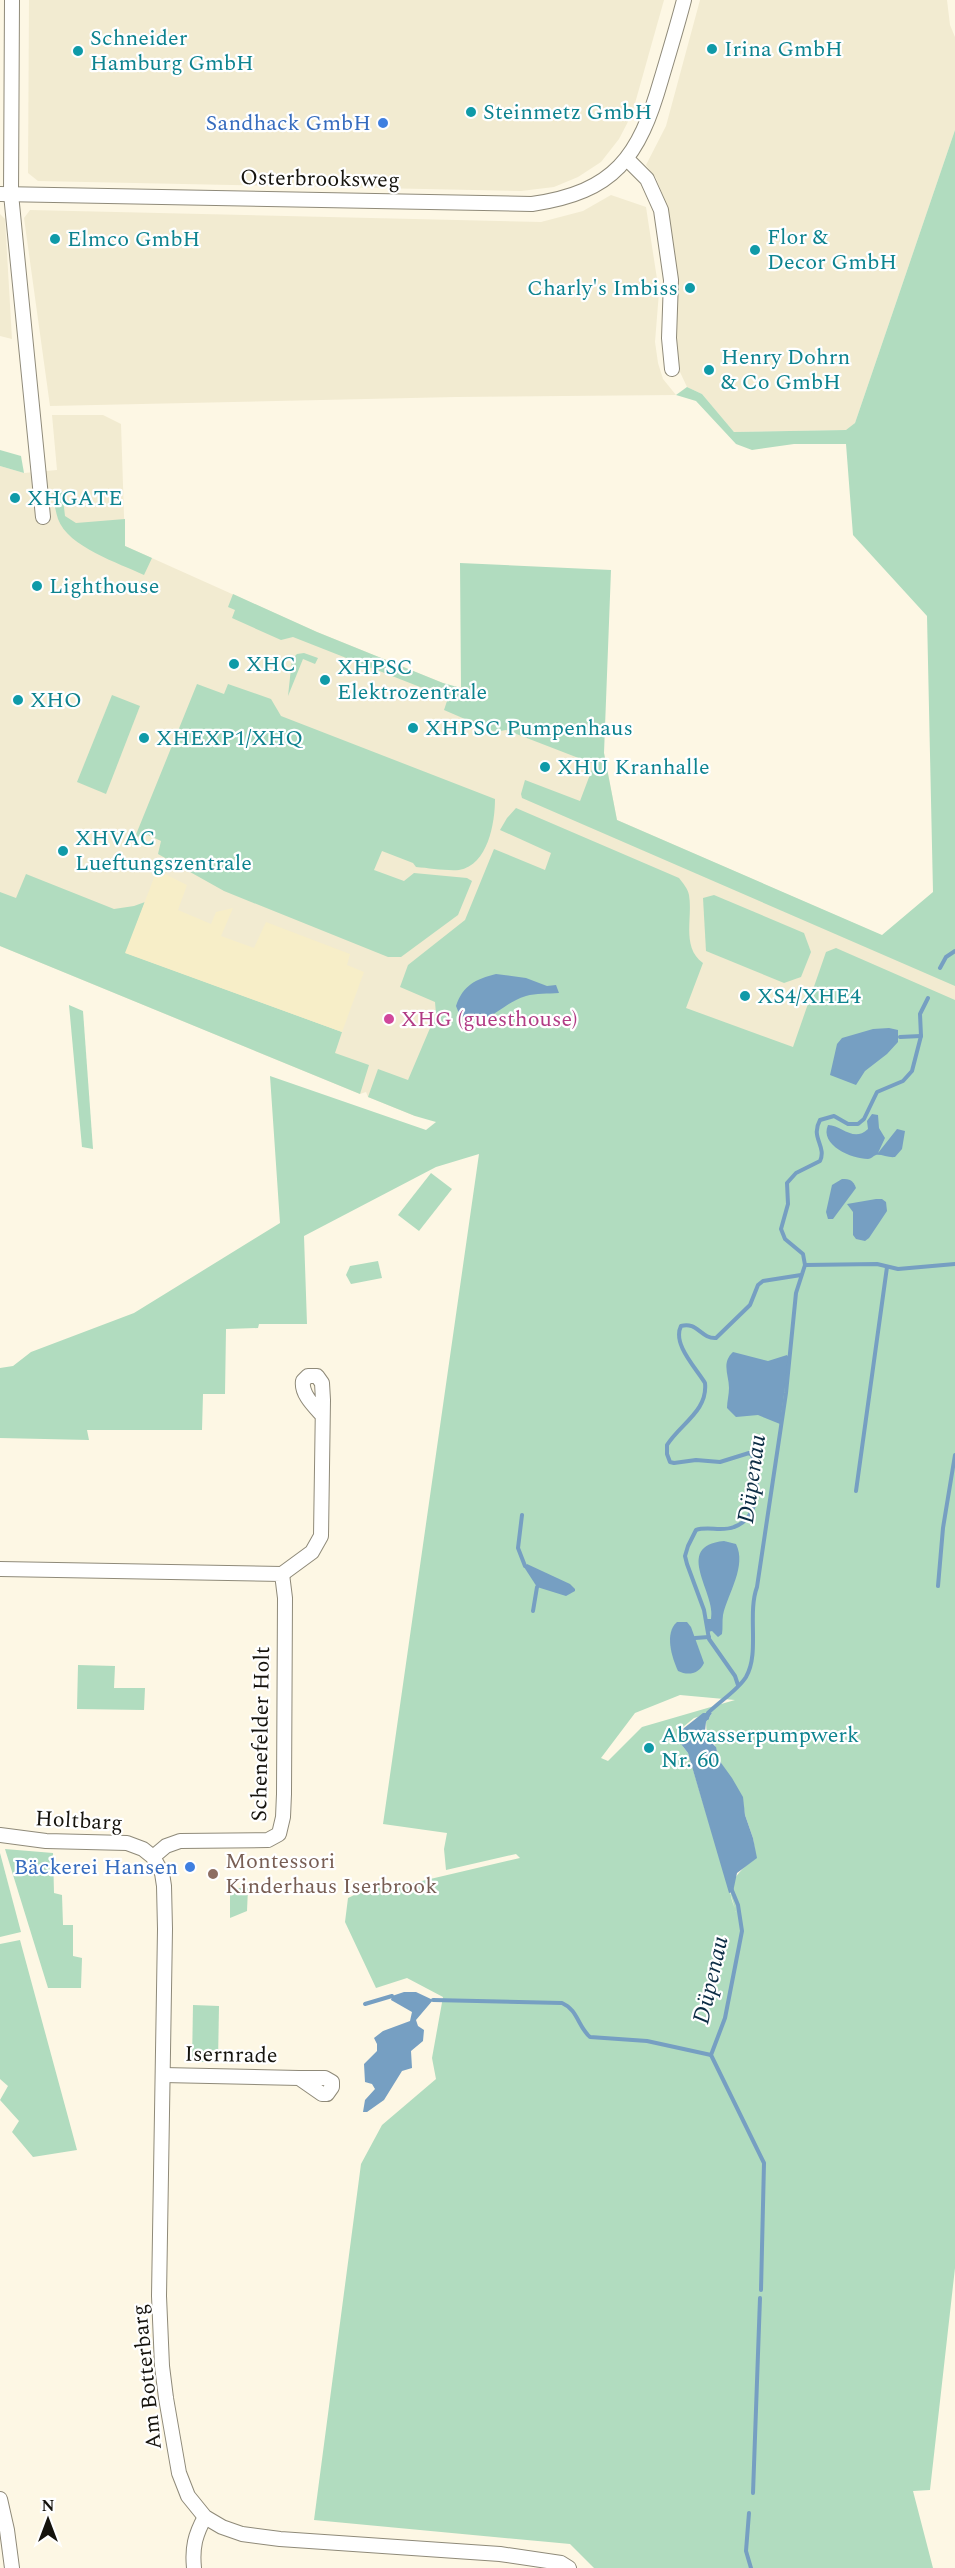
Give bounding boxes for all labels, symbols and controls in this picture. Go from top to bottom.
place label: Schneider Hamburg GmbH [90,22,254,80]
place label: Irina GmbH [724,33,843,66]
marker: Irina GmbH [705,42,719,56]
marker: Schneider Hamburg GmbH [71,44,85,58]
place label: Steinmetz GmbH [483,96,652,129]
marker: Steinmetz GmbH [464,105,478,119]
place label: Sandhack GmbH [206,107,371,140]
marker: Sandhack GmbH [376,116,390,130]
street label: Osterbrooksweg [240,161,400,197]
place label: Flor & Decor GmbH [767,221,897,279]
place label: Elmco GmbH [67,223,200,256]
marker: Elmco GmbH [48,232,62,246]
marker: Flor & Decor GmbH [748,243,762,257]
place label: Charly's Imbiss [527,272,678,305]
marker: Charly's Imbiss [683,281,697,295]
place label: Henry Dohrn & Co GmbH [721,341,850,399]
marker: Henry Dohrn & Co GmbH [702,363,716,377]
place label: XHGATE [27,482,123,515]
marker: XHGATE [8,491,22,505]
place label: Lighthouse [49,570,159,603]
marker: Lighthouse [30,579,44,593]
place label: XHC [246,648,296,681]
place label: XHPSC Elektrozentrale [337,651,487,709]
marker: XHC [227,657,241,671]
marker: XHPSC Elektrozentrale [318,673,332,687]
place label: XHO [30,684,82,717]
marker: XHO [11,693,25,707]
place label: XHPSC Pumpenhaus [425,712,633,745]
marker: XHPSC Pumpenhaus [406,721,420,735]
place label: XHEXP1/XHQ [156,722,303,755]
marker: XHEXP1/XHQ [137,731,151,745]
place label: XHU Kranhalle [557,751,710,784]
marker: XHU Kranhalle [538,760,552,774]
place label: XHVAC Lueftungszentrale [75,822,252,880]
marker: XHVAC Lueftungszentrale [56,844,70,858]
place label: XS4/XHE4 [757,980,861,1013]
marker: XS4/XHE4 [738,989,752,1003]
place label: XHG (guesthouse) [401,1003,578,1036]
marker: XHG (guesthouse) [382,1012,396,1026]
water label: Düpenau [728,1432,776,1526]
street label: Schenefelder Holt [243,1646,279,1822]
place label: Abwasserpumpwerk Nr. 60 [661,1719,859,1777]
marker: Abwasserpumpwerk Nr. 60 [642,1741,656,1755]
street label: Holtbarg [34,1802,124,1840]
place label: Montessori Kinderhaus Iserbrook [225,1845,437,1903]
place label: Bäckerei Hansen [14,1851,178,1884]
marker: Bäckerei Hansen [183,1860,197,1874]
marker: Montessori Kinderhaus Iserbrook [206,1867,220,1881]
water label: Düpenau [683,1932,739,2028]
street label: Isernrade [184,2038,278,2072]
street label: Am Botterbarg [123,2302,171,2452]
north arrow [18,2490,78,2550]
text: N [41,2494,55,2518]

